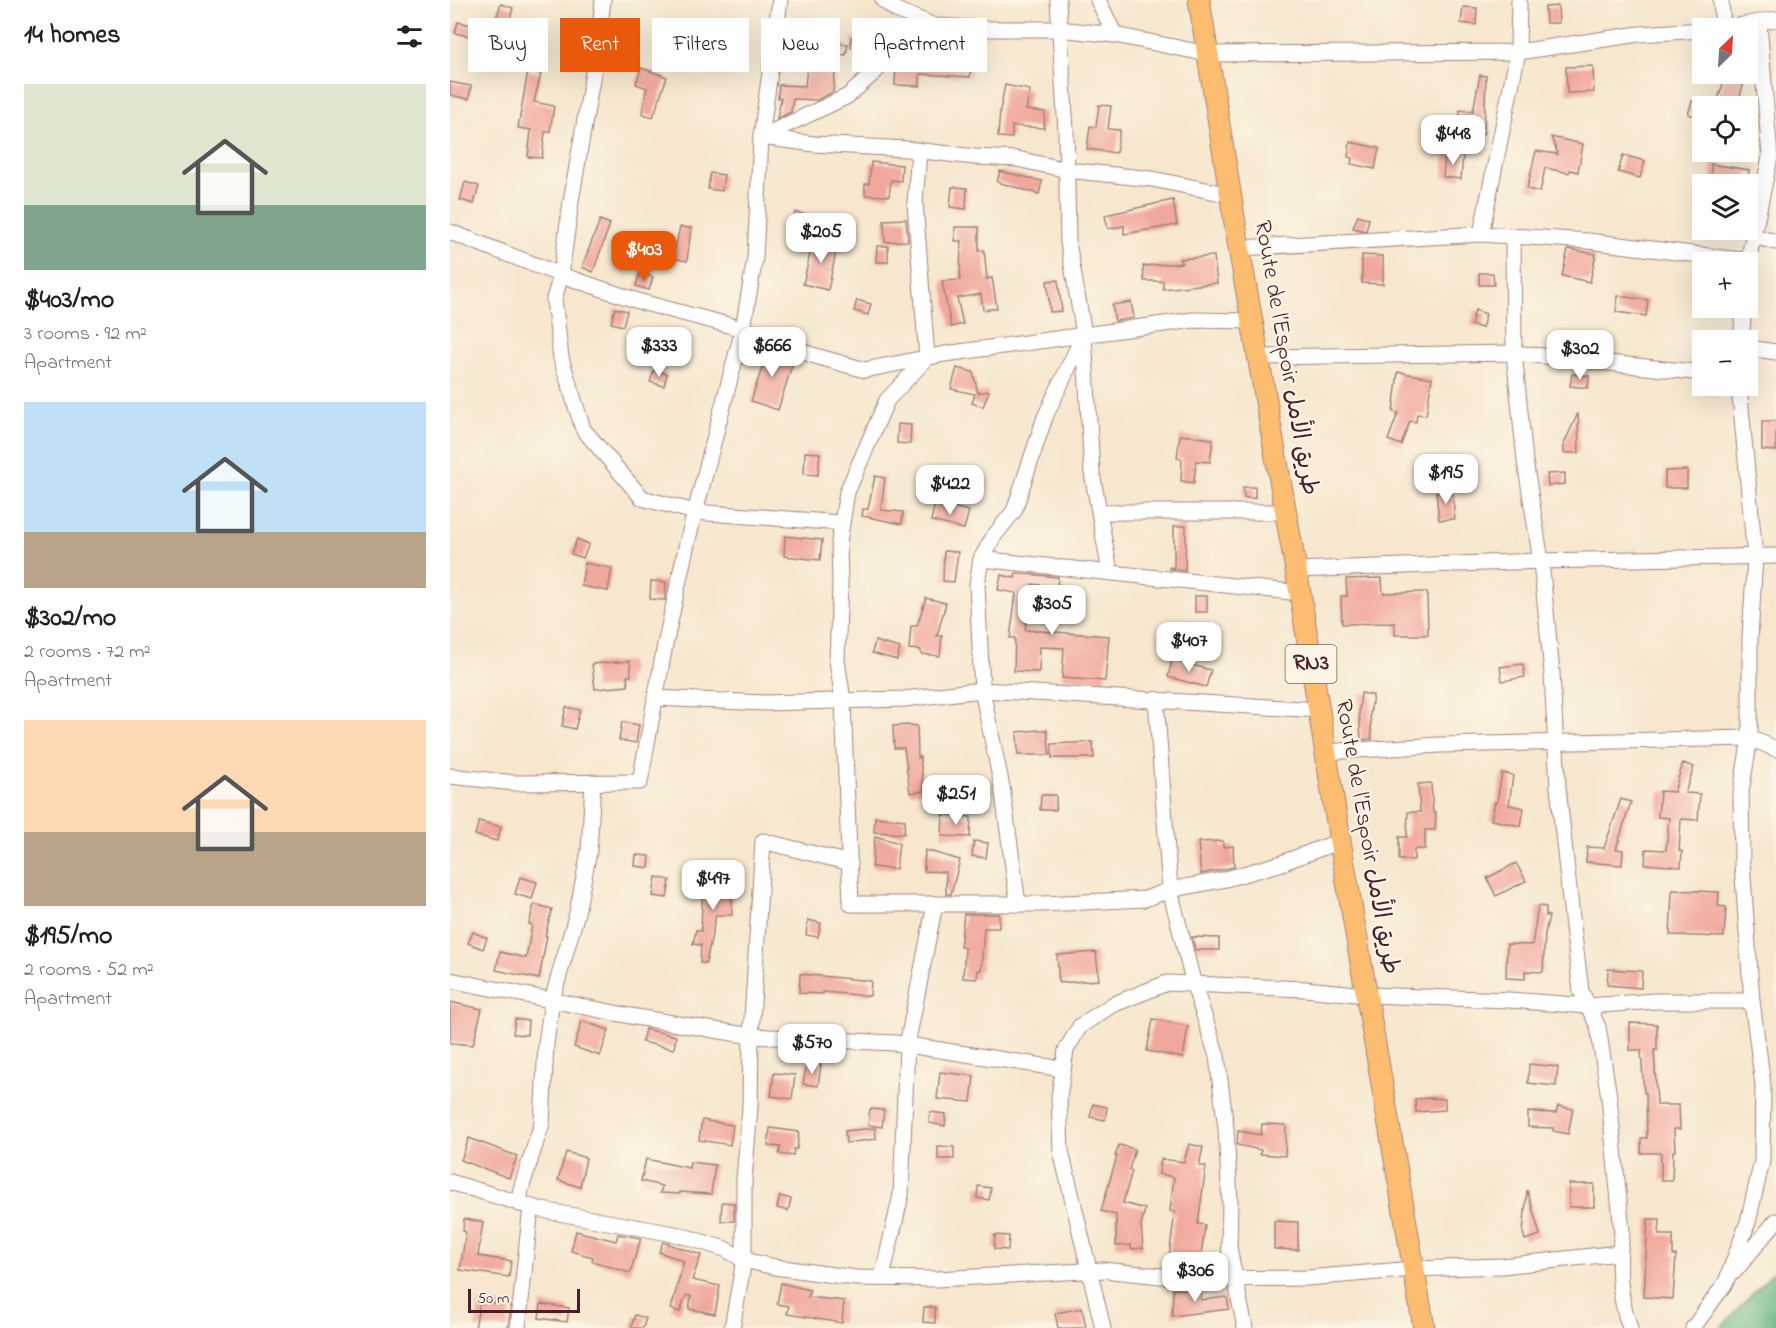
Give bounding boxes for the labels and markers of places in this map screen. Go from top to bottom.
pin: $448 [1417,115,1489,166]
pin: $205 [785,213,857,264]
pin: $403 [608,231,680,282]
pin: $333 [623,327,695,378]
pin: $666 [736,327,808,378]
pin: $302 [1544,330,1616,381]
pin: $195 [1410,454,1482,505]
pin: $422 [914,465,986,516]
pin: $305 [1016,585,1088,636]
pin: $407 [1153,622,1225,673]
pin: $251 [920,775,992,826]
pin: $497 [677,860,749,911]
pin: $570 [776,1024,848,1075]
pin: $306 [1159,1252,1231,1303]

